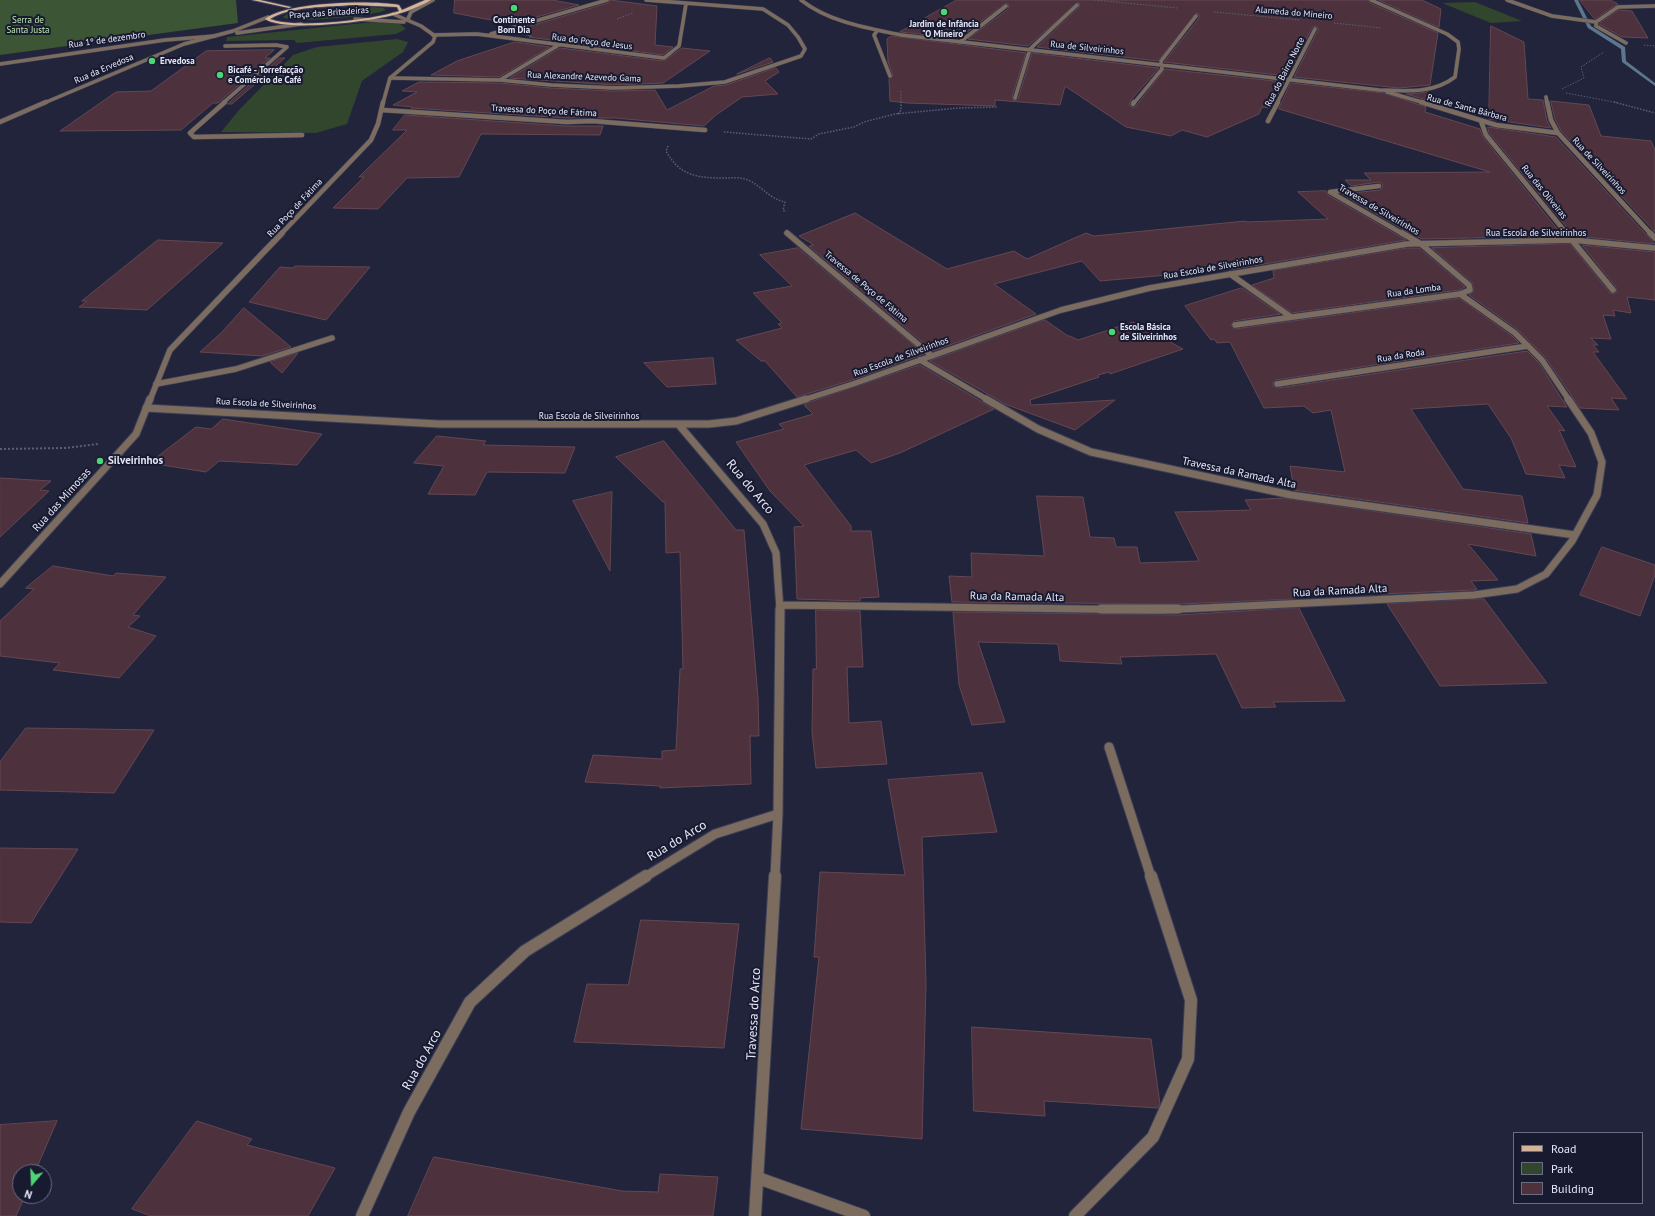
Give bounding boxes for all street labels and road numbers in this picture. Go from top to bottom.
street label: Alameda do Mineiro [1255,4,1333,22]
street label: Praça das Britadeiras [289,5,369,21]
street label: Rua 1º de dezembro [68,29,146,51]
street label: Rua do Poço de Jesus [551,32,633,52]
street label: Rua do Bairro Norte [1263,36,1307,108]
street label: Rua de Silveirinhos [1050,39,1124,57]
street label: Rua da Ervedosa [73,52,135,86]
street label: Rua Alexandre Azevedo Gama [527,70,641,84]
street label: Rua de Santa Bárbara [1426,92,1508,124]
street label: Travessa do Poço de Fátima [491,103,597,119]
street label: Rua de Silveirinhos [1570,135,1628,197]
street label: Rua das Oliveiras [1519,163,1569,221]
street label: Rua Poço de Fátima [265,177,325,239]
street label: Travessa de Silveirinhos [1337,182,1421,238]
street label: Rua Escola de Silveirinhos [1486,228,1586,238]
street label: Travessa de Poço de Fátima [822,249,910,325]
street label: Rua Escola de Silveirinhos [1163,254,1263,282]
street label: Rua da Lomba [1386,282,1442,300]
street label: Rua Escola de Silveirinhos [852,335,950,379]
street label: Rua da Roda [1377,347,1425,365]
street label: Rua Escola de Silveirinhos [216,396,316,412]
street label: Rua Escola de Silveirinhos [539,411,639,421]
street label: Travessa da Ramada Alta [1181,454,1297,492]
street label: Rua do Arco [723,457,777,517]
street label: Rua das Mimosas [30,466,94,534]
street label: Rua da Ramada Alta [1292,582,1388,600]
street label: Rua da Ramada Alta [970,590,1064,604]
street label: Rua do Arco [644,817,710,865]
street label: Travessa do Arco [744,968,764,1060]
street label: Rua do Arco [399,1027,445,1093]

